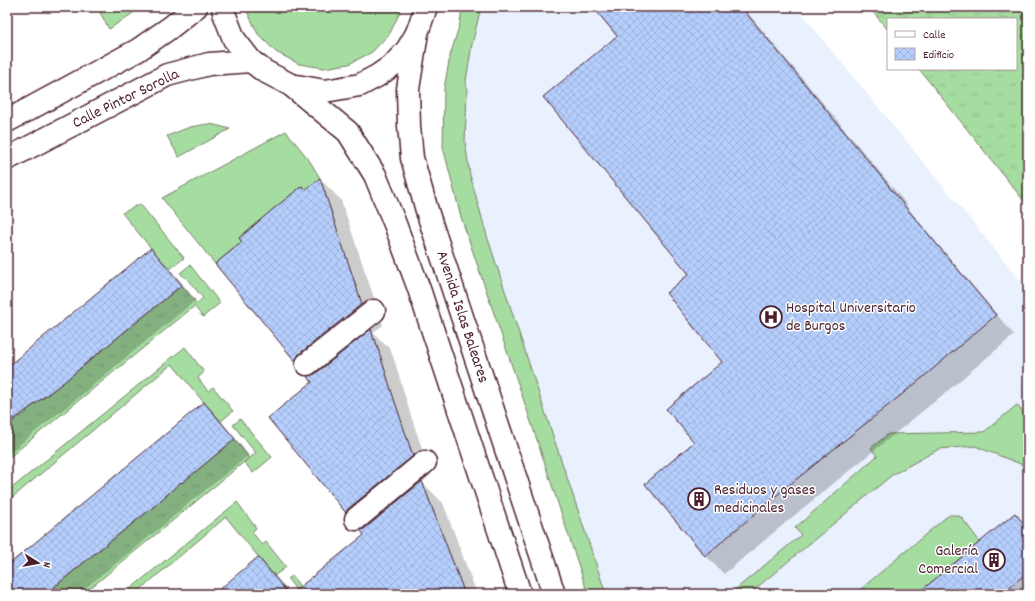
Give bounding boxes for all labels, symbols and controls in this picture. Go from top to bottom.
legend [887,18,1017,70]
text: Calle [923,27,946,44]
text: Edificio [923,47,954,64]
street label: Calle Pintor Sorolla [69,63,184,135]
street label: Avenida Islas Baleares [430,248,494,386]
place label: Hospital Universitario de Burgos [786,297,916,338]
hospital icon: Hospital Universitario de Burgos [758,304,784,330]
place label: Residuos y gases medicinales [714,479,816,520]
building icon: Residuos y gases medicinales [686,486,712,512]
place label: Galería Comercial [918,540,978,581]
north arrow [18,543,58,583]
building icon: Galería Comercial [981,547,1007,573]
text: N [37,560,54,569]

